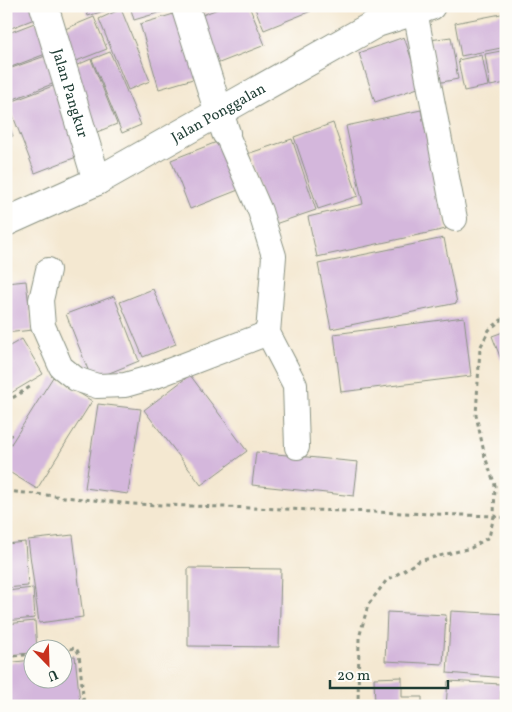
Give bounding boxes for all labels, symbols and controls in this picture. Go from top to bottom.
street label: Jalan Pangkur [46,46,92,141]
street label: Jalan Ponggalan [168,79,270,149]
north arrow [22,640,72,690]
scale bar [330,657,447,689]
text: U [44,664,61,685]
text: 20 m [337,666,370,687]

